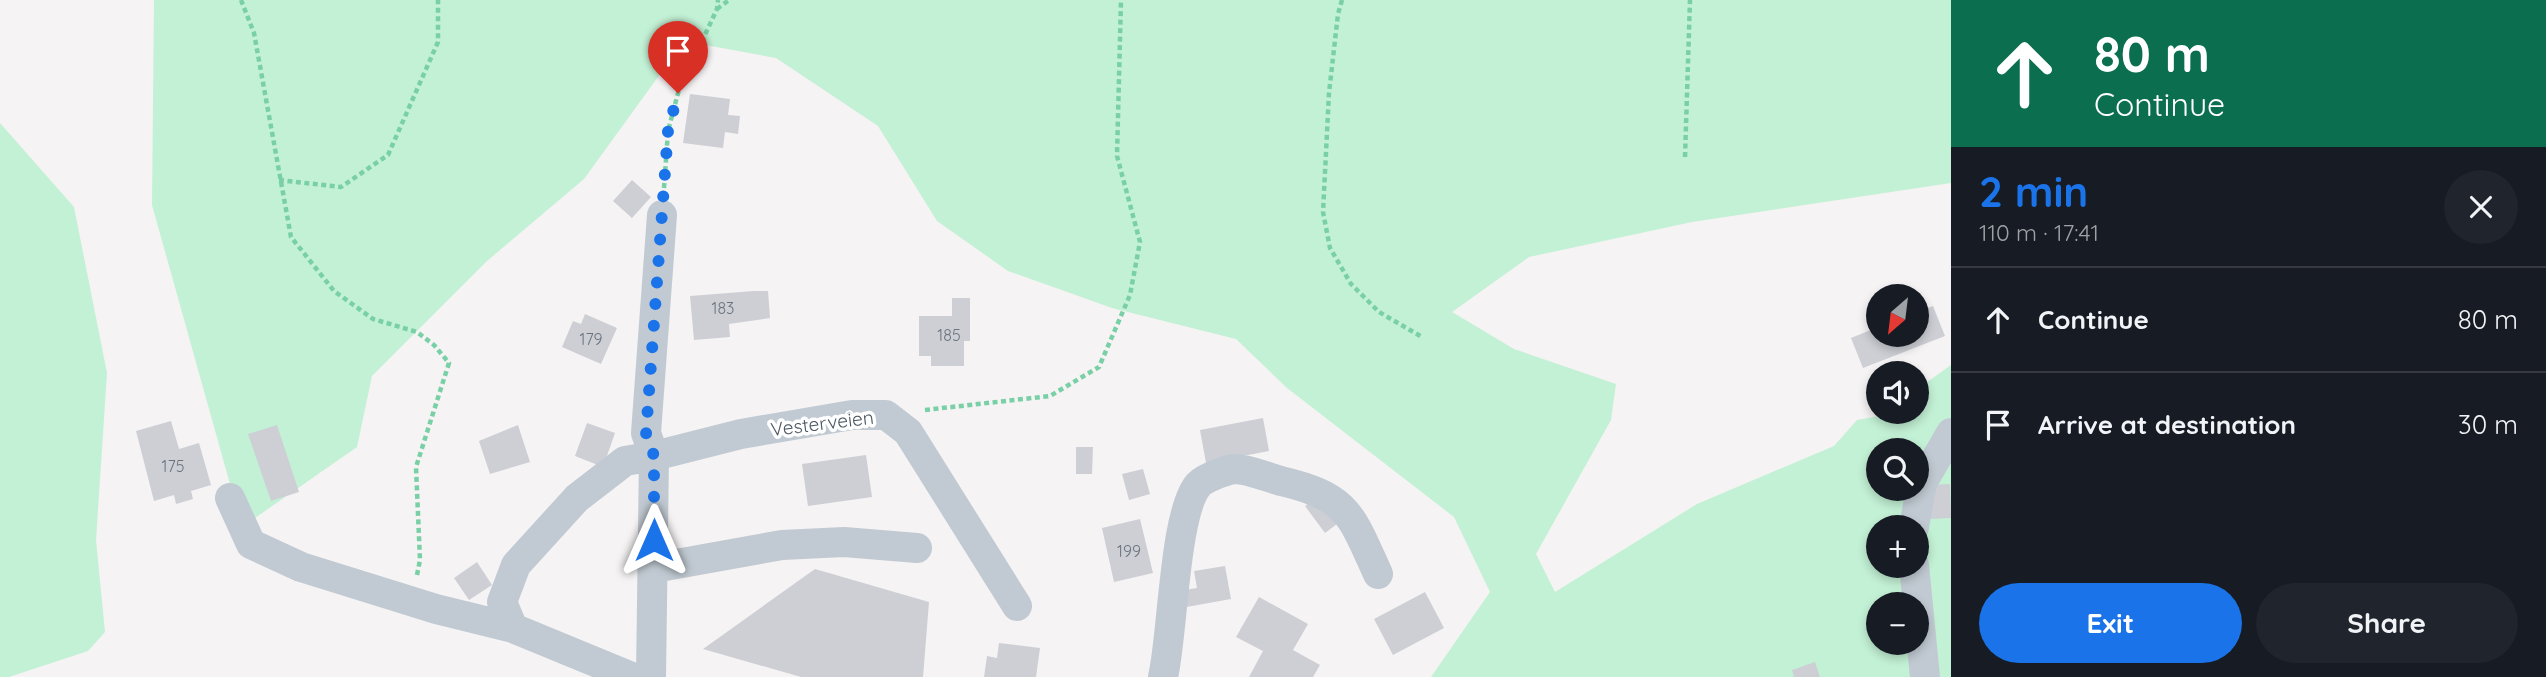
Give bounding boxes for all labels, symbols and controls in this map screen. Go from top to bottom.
pin [648,21,708,93]
text: 80 m [2094,23,2210,84]
icon: ahead [1979,28,2070,119]
icon: arrive [659,32,697,70]
text: Continue [2094,84,2225,124]
text: 2 min [1979,165,2088,218]
button: close [2444,170,2518,244]
text: 110 m · 17:41 [1979,218,2099,247]
north arrow [1866,284,1928,346]
map controls [1866,284,1929,655]
house number: 183 [712,298,734,318]
icon: ahead [1979,301,2017,339]
text: Continue [2038,303,2149,336]
text: 80 m [2458,303,2518,336]
house number: 185 [937,325,961,345]
house number: 179 [579,329,603,349]
button: sound [1866,361,1929,424]
street label: Vesterveien [769,405,875,441]
icon: arrive [1979,406,2017,444]
text: Arrive at destination [2038,408,2296,441]
text: 30 m [2458,408,2518,441]
button: search [1866,438,1929,501]
house number: 175 [162,456,184,476]
position arrow [617,503,691,577]
button: + [1866,515,1929,578]
house number: 199 [1117,541,1141,561]
button: Exit [1979,583,2242,663]
button: Share [2256,583,2518,663]
button: − [1866,592,1929,655]

